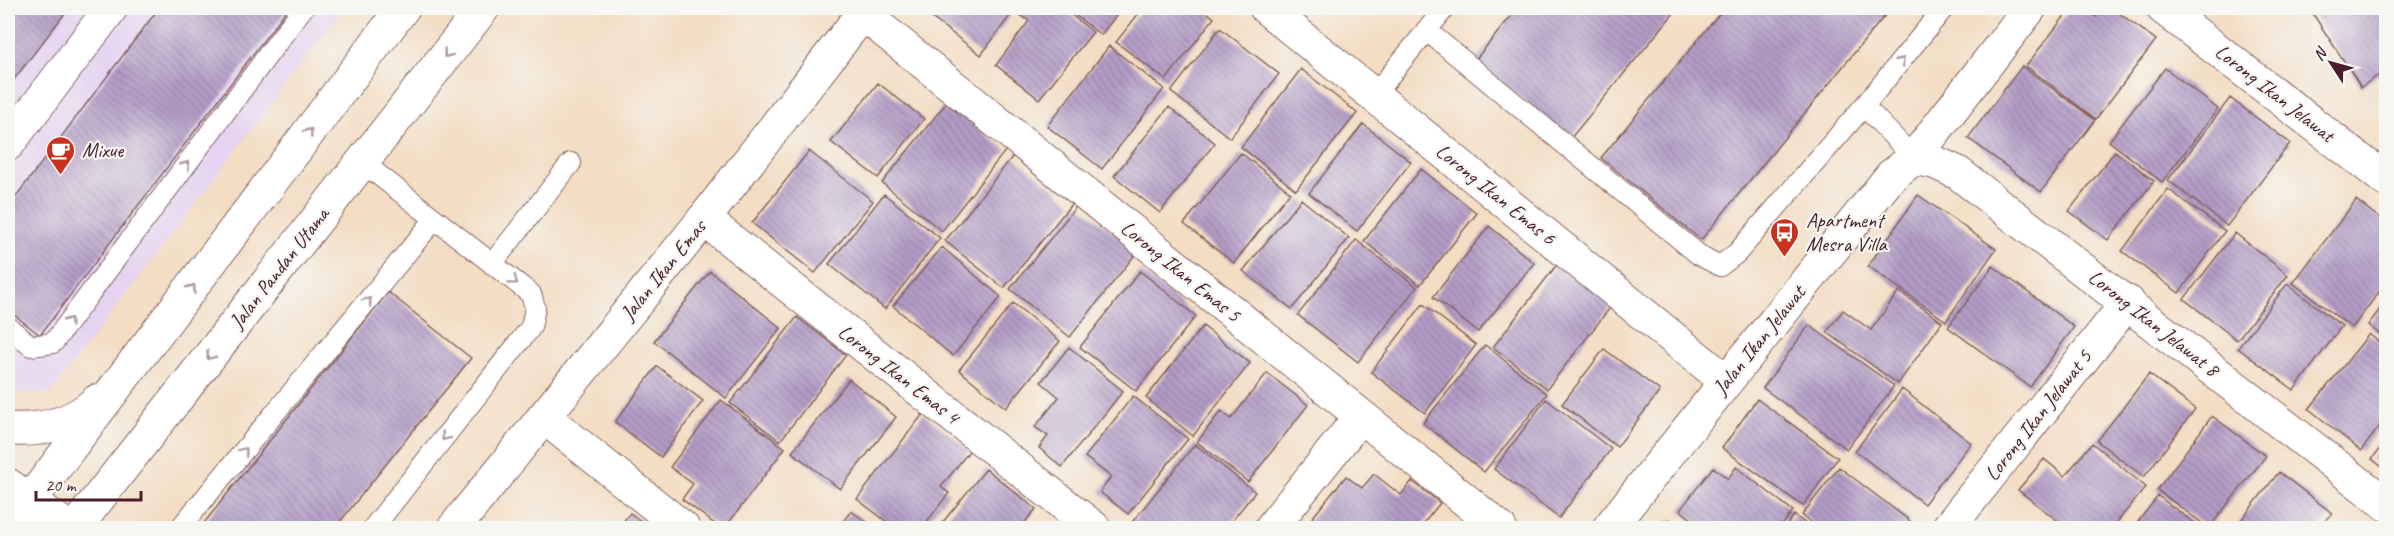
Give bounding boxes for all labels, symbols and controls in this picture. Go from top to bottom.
north arrow [2301,33,2361,93]
street label: Lorong Ikan Jelawat [2210,38,2342,149]
text: N [2309,42,2332,65]
one-way arrow [443,47,454,58]
one-way arrow [1893,57,1904,68]
one-way arrow [302,128,313,139]
cafe icon: Mixue [45,134,77,176]
place label: Mixue [82,137,124,163]
street label: Lorong Ikan Emas 6 [1431,138,1562,251]
one-way arrow [178,160,189,171]
street label: Jalan Pandan Utama [223,200,336,335]
place label: Apartment Mesra Villa [1806,207,1888,257]
street label: Jalan Ikan Emas [614,213,713,326]
street label: Lorong Ikan Emas 5 [1116,215,1247,328]
bus stop icon: Apartment Mesra Villa [1769,216,1801,258]
street label: Lorong Ikan Jelawat 8 [2083,264,2227,384]
one-way arrow [508,274,519,285]
street label: Jalan Ikan Jelawat [1707,279,1812,400]
one-way arrow [185,284,196,295]
one-way arrow [361,296,372,307]
one-way arrow [62,316,73,327]
street label: Lorong Ikan Emas 4 [833,319,967,431]
street label: Lorong Ikan Jelawat 5 [1979,343,2098,486]
one-way arrow [206,349,217,360]
one-way arrow [441,430,452,441]
one-way arrow [237,447,248,458]
scale bar [36,464,141,502]
text: 20 m [45,474,78,496]

